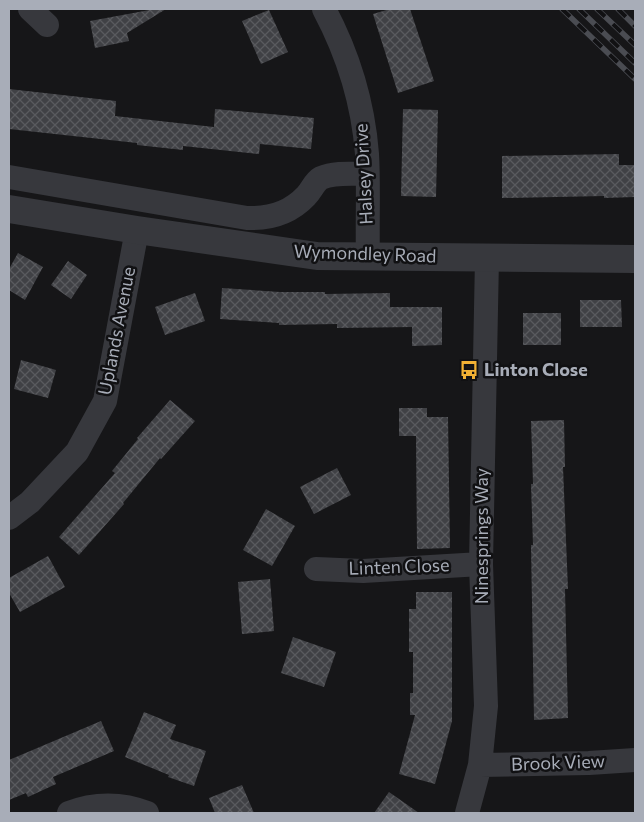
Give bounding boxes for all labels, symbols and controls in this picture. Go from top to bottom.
street label: Halsey Drive [349,123,377,225]
street label: Wymondley Road [293,240,437,266]
street label: Uplands Avenue [93,265,139,397]
place label: Linton Close [484,358,588,380]
bus stop icon: Linton Close [458,359,480,381]
street label: Ninesprings Way [470,468,492,604]
street label: Linten Close [348,553,450,579]
street label: Brook View [511,749,605,775]

